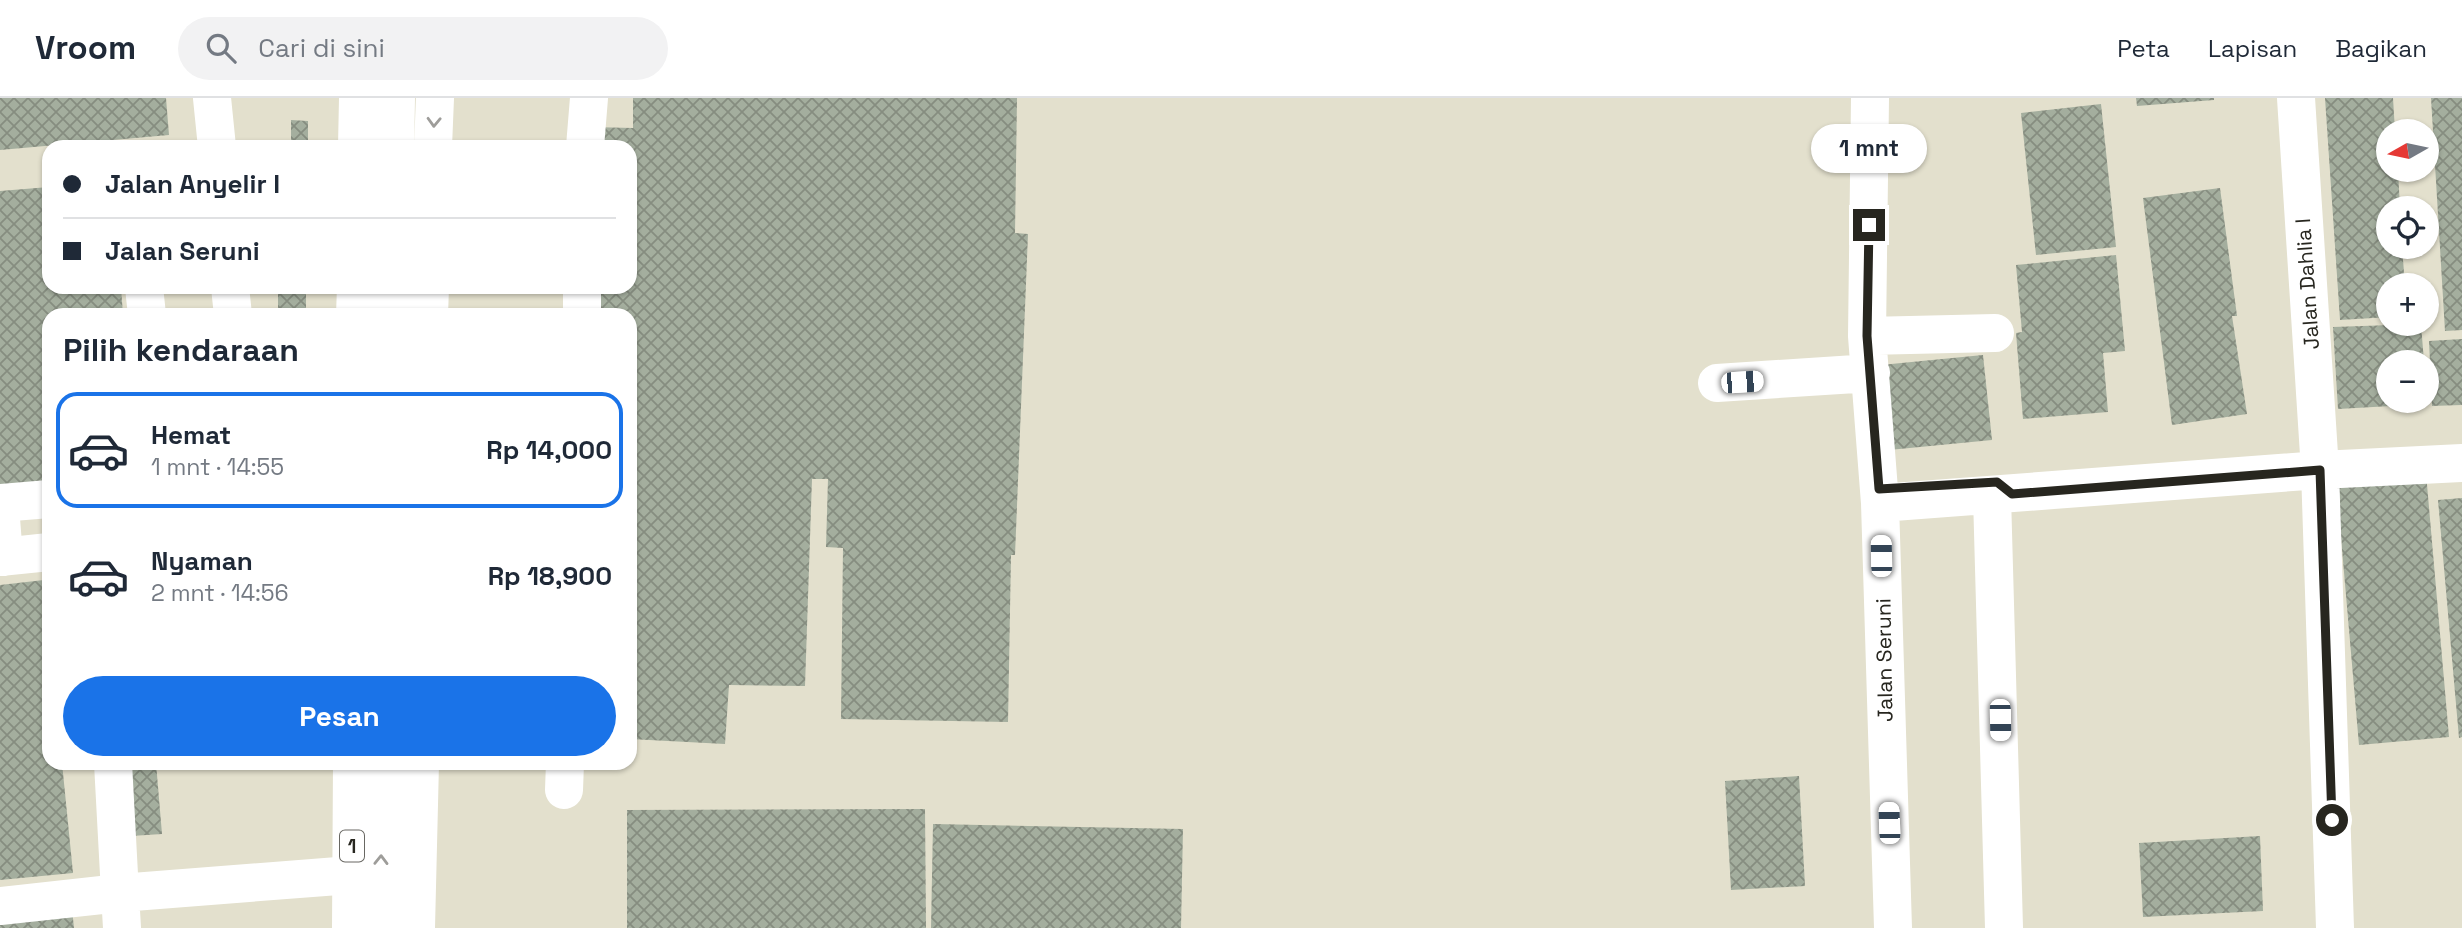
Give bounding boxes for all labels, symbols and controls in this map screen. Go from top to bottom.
search box [178,17,668,80]
text: Vroom [35,27,136,69]
icon: search [202,29,240,67]
text: Cari di sini [258,31,385,65]
text: Peta [2117,33,2170,64]
text: Lapisan [2208,33,2297,64]
text: Bagikan [2335,33,2427,64]
one-way arrow [426,118,442,128]
north arrow [2376,119,2440,182]
map controls [2376,119,2439,413]
callout: 1 mnt [1811,123,1927,172]
text: 1 mnt [1839,133,1899,163]
text: Jalan Anyelir I [105,167,280,201]
button: locate [2376,196,2439,259]
route end [1853,209,1885,241]
street label: Jalan Dahlia I [2289,218,2325,350]
text: Jalan Seruni [105,234,260,268]
button: + [2376,273,2439,336]
text: Pilih kendaraan [63,330,299,370]
button: − [2376,350,2439,413]
car [1721,370,1764,394]
text: Hemat [151,418,231,452]
icon: car [67,419,130,482]
text: Rp 14,000 [486,433,612,467]
text: 1 mnt · 14:55 [151,452,284,482]
car [1871,535,1892,577]
text: Nyaman [151,544,253,578]
icon: car [67,545,130,608]
text: Rp 18,900 [488,559,612,593]
text: 2 mnt · 14:56 [151,578,289,608]
street label: Jalan Seruni [1869,598,1899,722]
button: Pesan [63,676,616,756]
car [1990,699,2011,741]
car [1878,802,1901,844]
route start [2316,804,2348,836]
road number: 1 [340,831,364,862]
one-way arrow [373,854,389,865]

